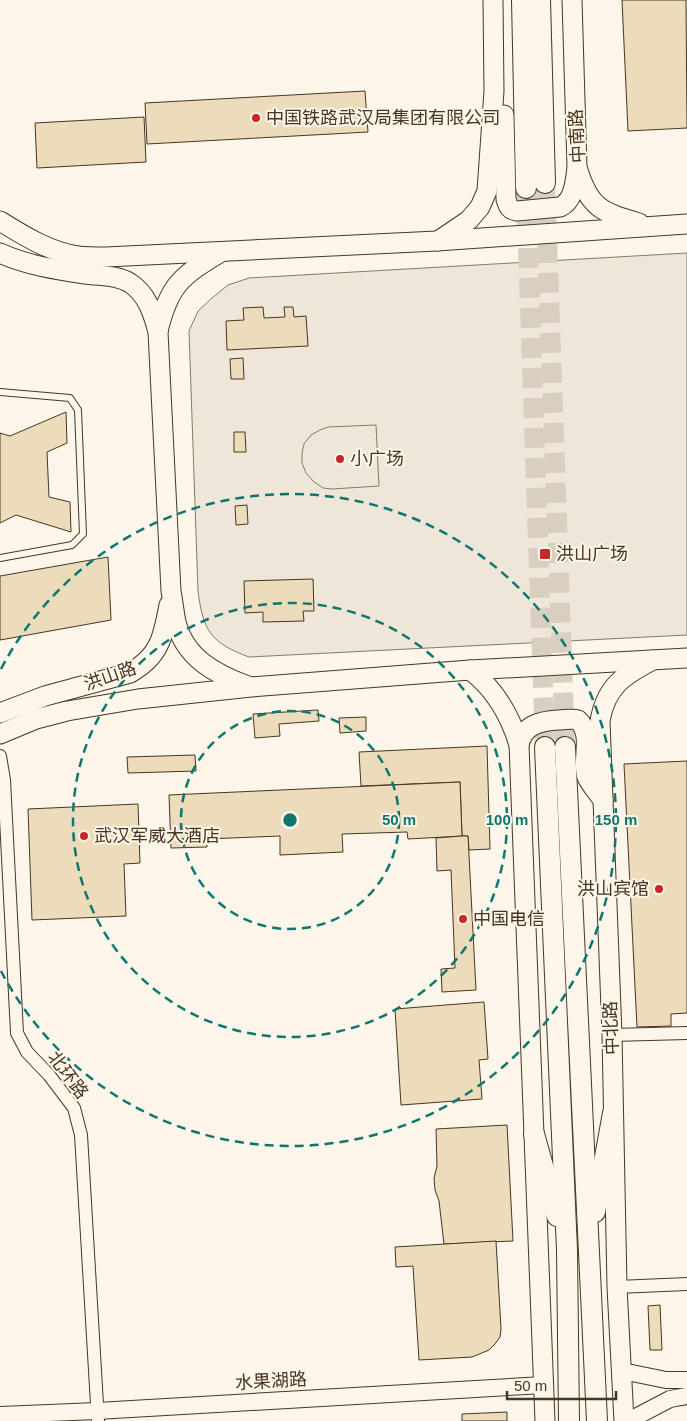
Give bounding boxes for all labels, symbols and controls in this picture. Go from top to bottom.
place label: 中国铁路武汉局集团有限公司 [266,108,500,128]
street label: 中南路 [566,109,588,163]
marker: 中国铁路武汉局集团有限公司 [250,112,262,124]
place label: 小广场 [350,449,404,469]
marker: 小广场 [334,453,346,465]
place label: 洪山广场 [556,544,628,564]
marker: 洪山广场 [538,547,552,561]
street label: 洪山路 [81,658,139,694]
centre of rings [281,811,299,829]
text: 50 m [382,811,416,828]
text: 100 m [486,811,528,828]
text: 150 m [595,811,637,828]
place label: 武汉军威大酒店 [94,826,220,846]
marker: 武汉军威大酒店 [78,830,90,842]
place label: 洪山宾馆 [577,879,649,899]
marker: 洪山宾馆 [653,883,665,895]
place label: 中国电信 [473,909,545,929]
marker: 中国电信 [457,913,469,925]
street label: 中北路 [600,1001,622,1055]
street label: 北环路 [44,1047,92,1103]
scale bar [507,1368,616,1400]
street label: 水果湖路 [235,1369,307,1393]
text: 50 m [514,1377,547,1394]

